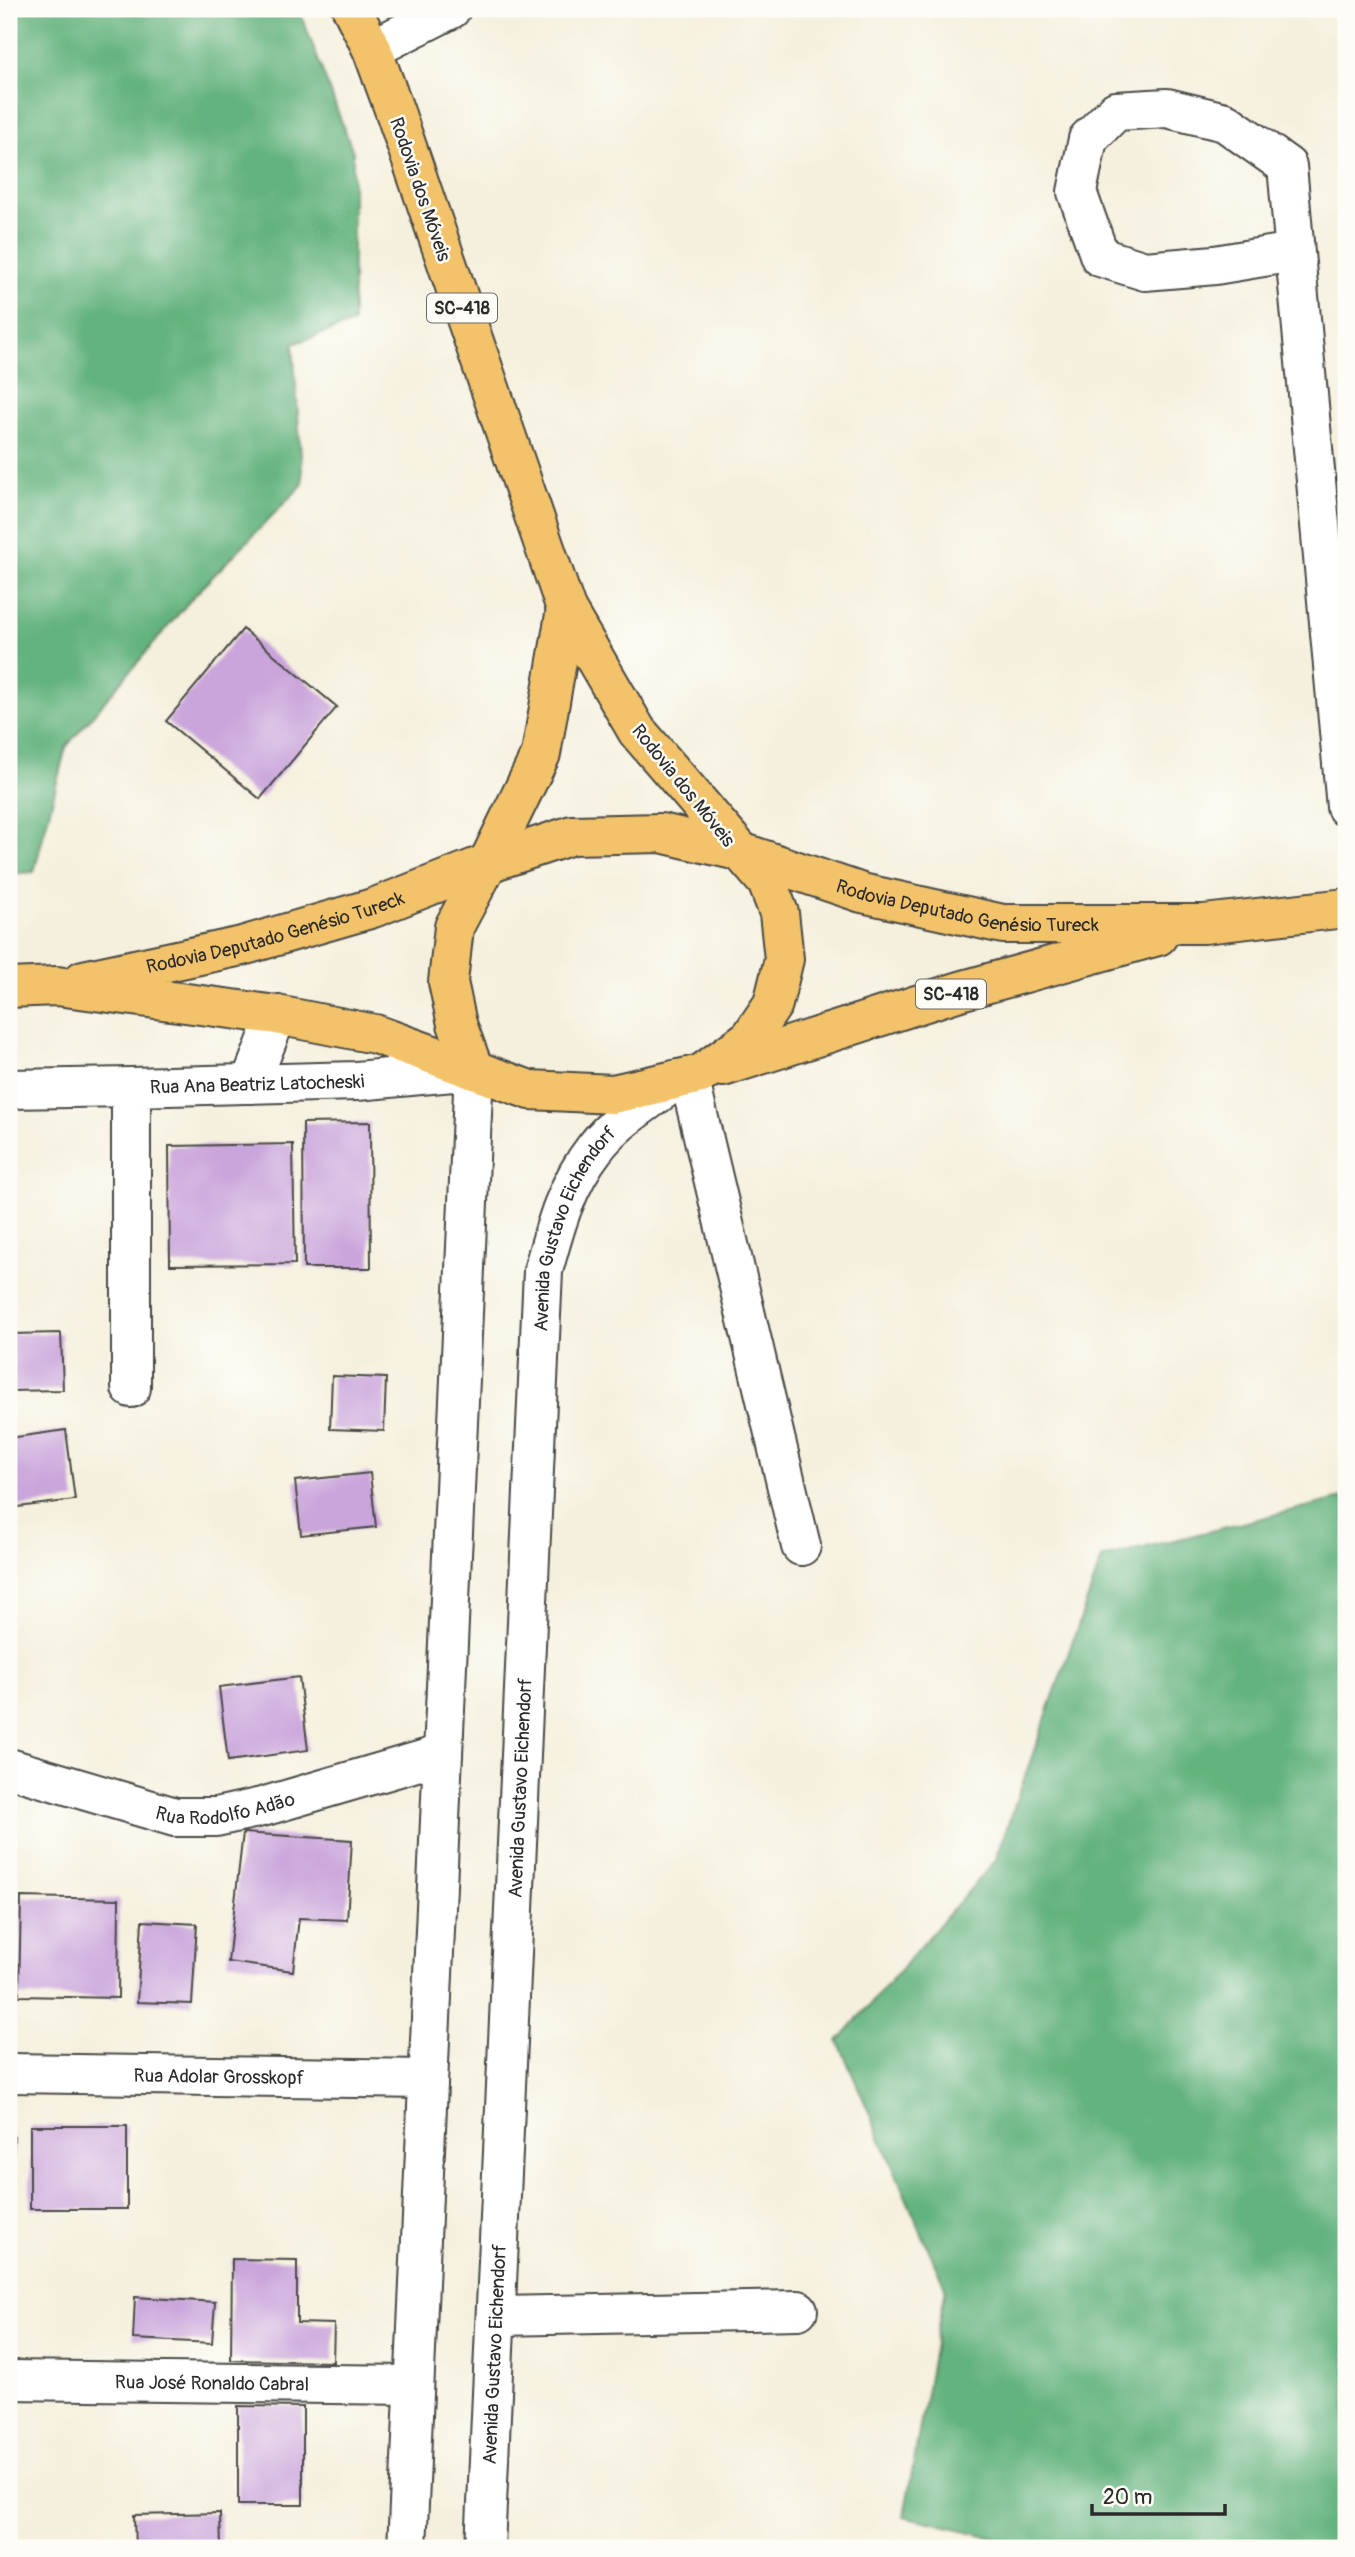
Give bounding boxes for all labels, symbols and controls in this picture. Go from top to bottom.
street label: Rodovia dos Móveis [384,114,456,265]
road number: SC-418 [427,294,497,322]
street label: Rodovia dos Móveis [626,719,740,852]
street label: Rodovia Deputado Genésio Tureck [833,874,1099,937]
street label: Rodovia Deputado Genésio Tureck [144,886,408,979]
road number: SC-418 [916,979,986,1009]
street label: Rua Ana Beatriz Latocheski [149,1069,365,1099]
street label: Avenida Gustavo Eichendorf [529,1121,621,1332]
street label: Avenida Gustavo Eichendorf [504,1677,538,1899]
street label: Rua Rodolfo Adão [153,1787,298,1830]
street label: Rua Adolar Grosskopf [134,2064,305,2090]
street label: Avenida Gustavo Eichendorf [478,2243,512,2465]
street label: Rua José Ronaldo Cabral [115,2370,309,2397]
scale bar [1092,2473,1226,2517]
text: 20 m [1103,2484,1152,2511]

